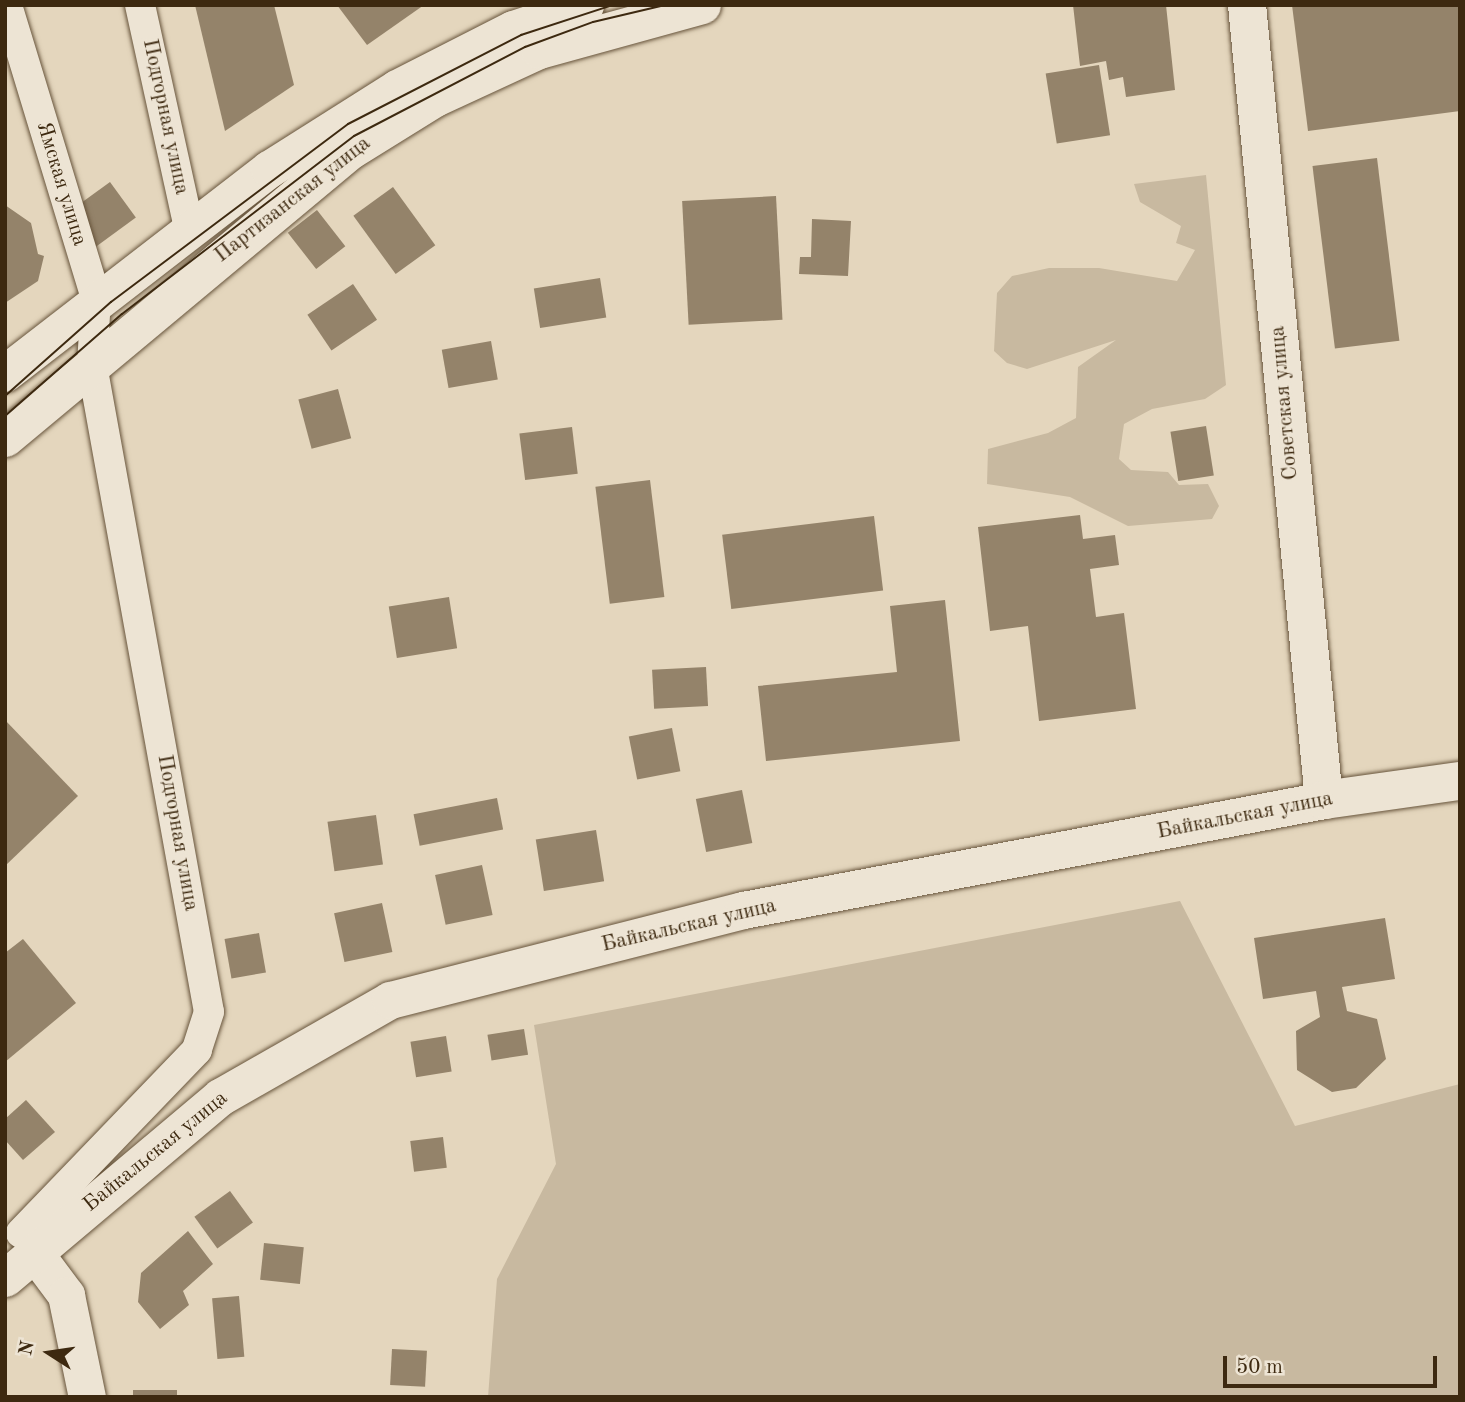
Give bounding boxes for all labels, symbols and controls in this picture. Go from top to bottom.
street label: Подгорная улица [136,37,194,197]
street label: Ямская улица [30,119,92,249]
street label: Партизанская улица [210,131,376,269]
street label: Советская улица [1266,325,1304,481]
street label: Подгорная улица [151,753,203,913]
street label: Байкальская улица [1155,787,1335,845]
street label: Байкальская улица [599,894,779,958]
street label: Байкальская улица [79,1086,233,1218]
north arrow [14,1318,84,1388]
text: N [17,1339,39,1358]
scale bar [1227,1342,1440,1386]
text: 50 m [1236,1357,1283,1378]

